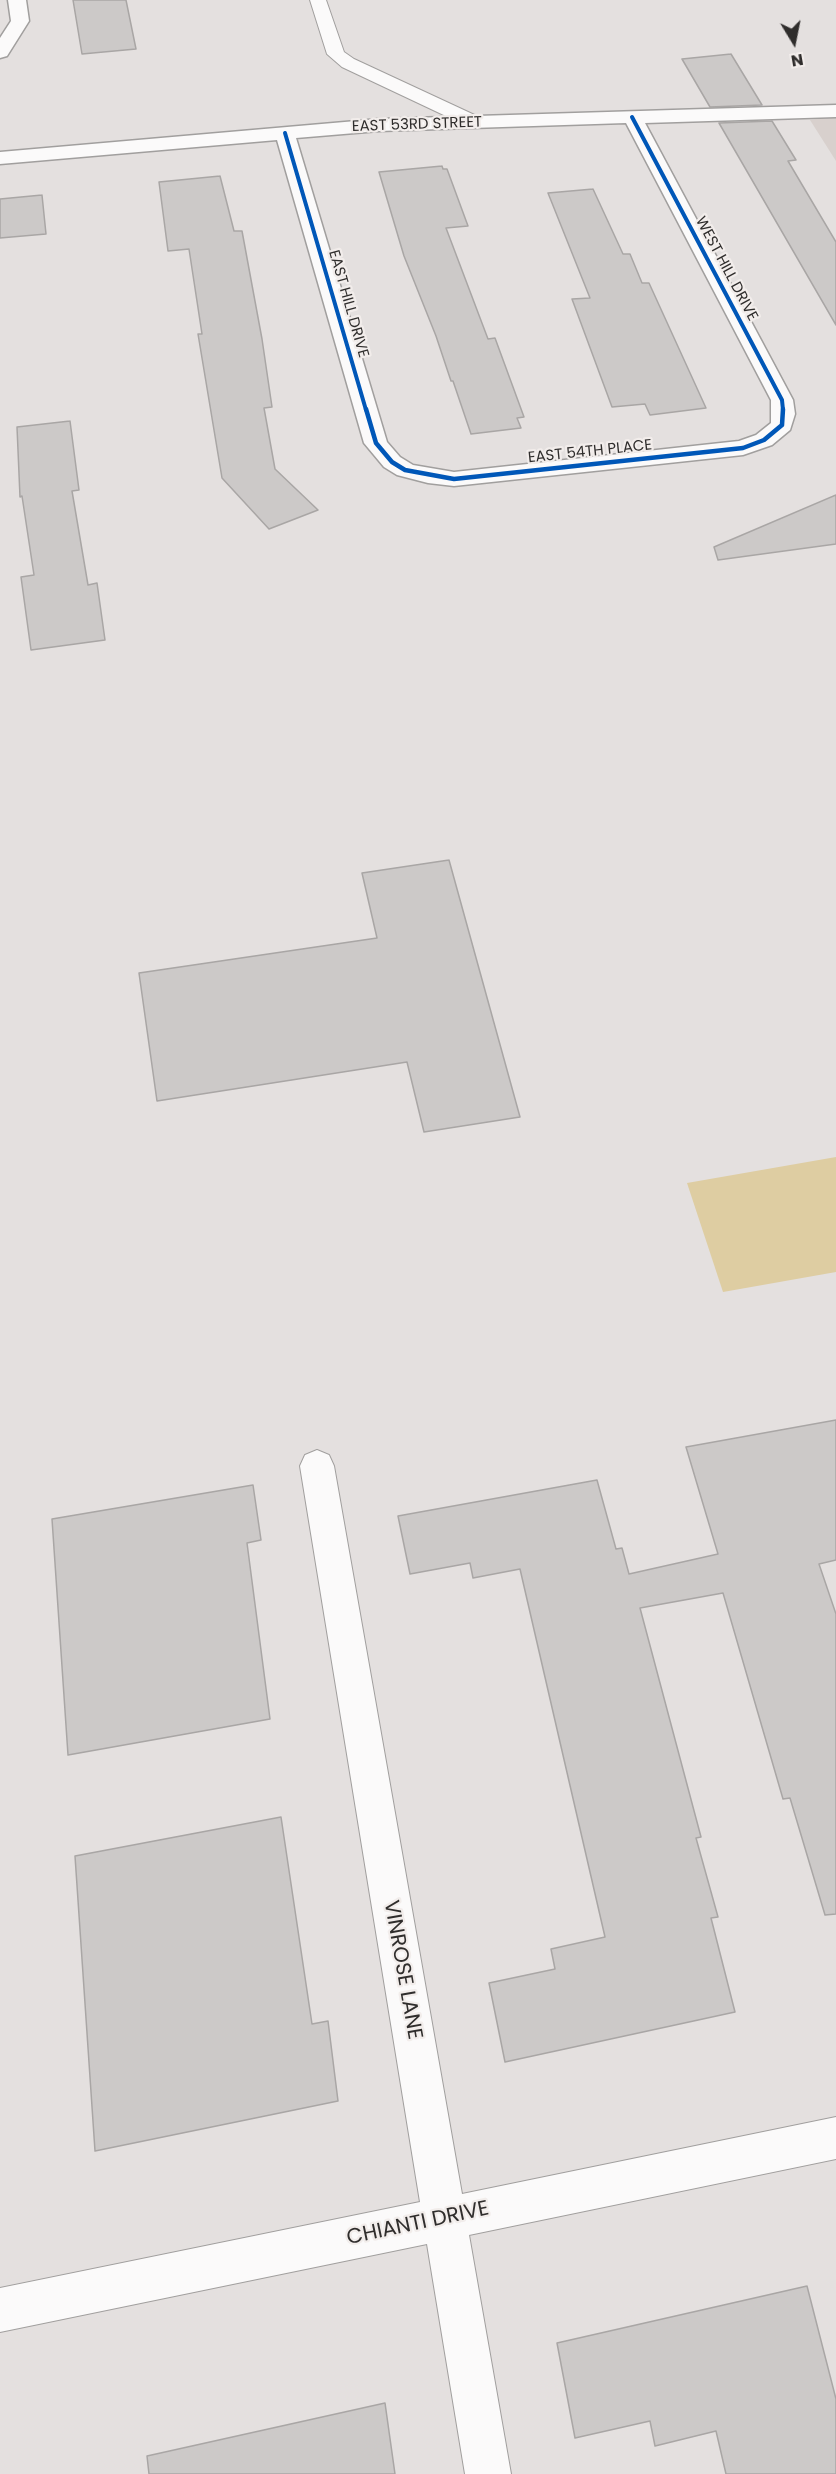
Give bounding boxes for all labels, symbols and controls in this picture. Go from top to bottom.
north arrow [764,12,824,72]
text: N [789,48,805,73]
street label: EAST 53RD STREET [352,114,482,136]
street label: WEST HILL DRIVE [691,214,761,324]
street label: EAST HILL DRIVE [324,248,372,360]
street label: EAST 54TH PLACE [527,437,653,467]
street label: VINROSE LANE [377,1898,427,2042]
street label: CHIANTI DRIVE [345,2197,491,2251]

